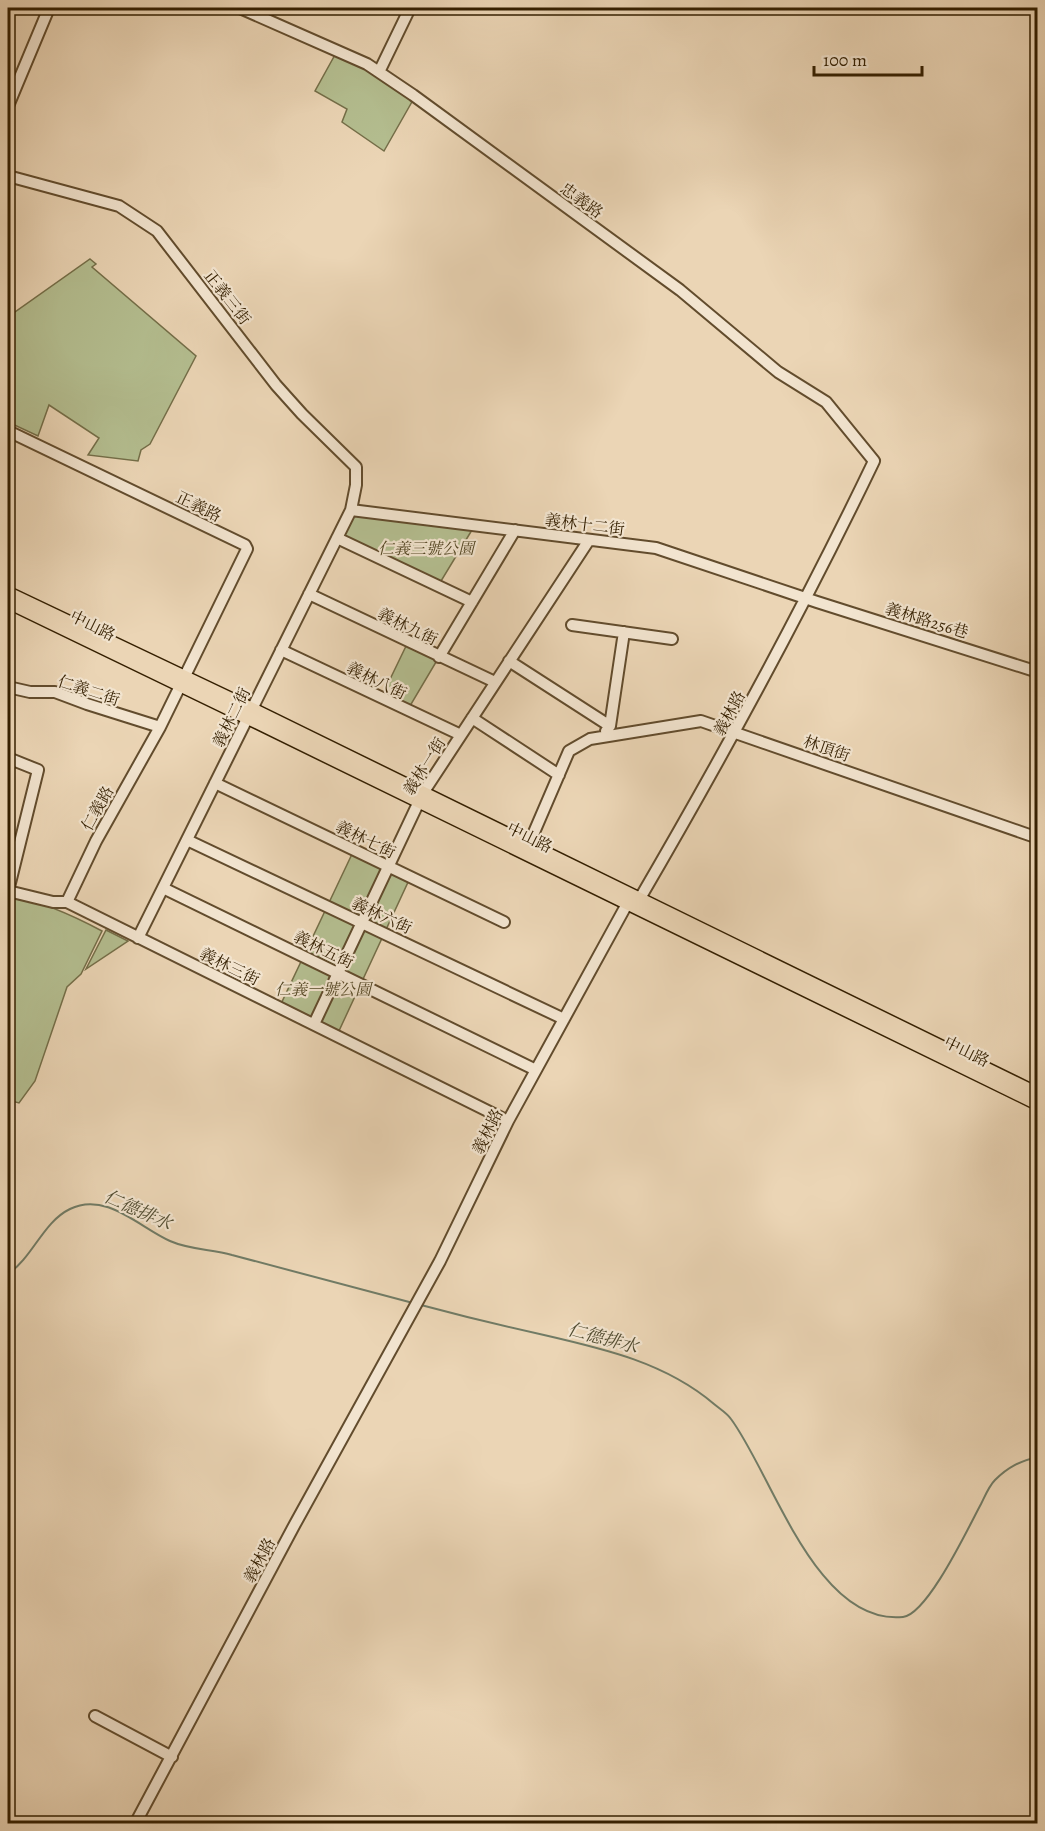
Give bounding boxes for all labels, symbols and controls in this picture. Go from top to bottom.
scale bar [814,39,922,77]
text: 100 m [823,48,867,72]
street label: 忠義路 [556,178,607,224]
street label: 正義三街 [199,266,256,330]
street label: 正義路 [172,486,225,527]
street label: 義林十二街 [544,509,626,541]
park label: 仁義三號公園 [378,538,477,560]
street label: 義林路256巷 [882,598,971,644]
street label: 義林九街 [374,603,441,651]
street label: 中山路 [66,605,119,646]
street label: 義林八街 [343,657,410,705]
street label: 仁義二街 [55,671,123,711]
street label: 義林二街 [208,684,256,751]
street label: 義林路 [709,687,751,740]
street label: 林頂街 [800,731,853,767]
street label: 義林一街 [399,734,451,800]
street label: 仁義路 [77,782,119,835]
street label: 義林七街 [332,816,399,864]
street label: 中山路 [503,817,556,858]
street label: 義林六街 [348,892,415,939]
street label: 義林五街 [290,926,357,974]
street label: 義林三街 [196,943,263,991]
park label: 仁義一號公園 [275,979,374,1001]
street label: 中山路 [940,1031,993,1072]
street label: 義林路 [467,1105,508,1158]
water label: 仁德排水 [100,1184,178,1236]
water label: 仁德排水 [565,1317,643,1359]
street label: 義林路 [239,1534,281,1587]

